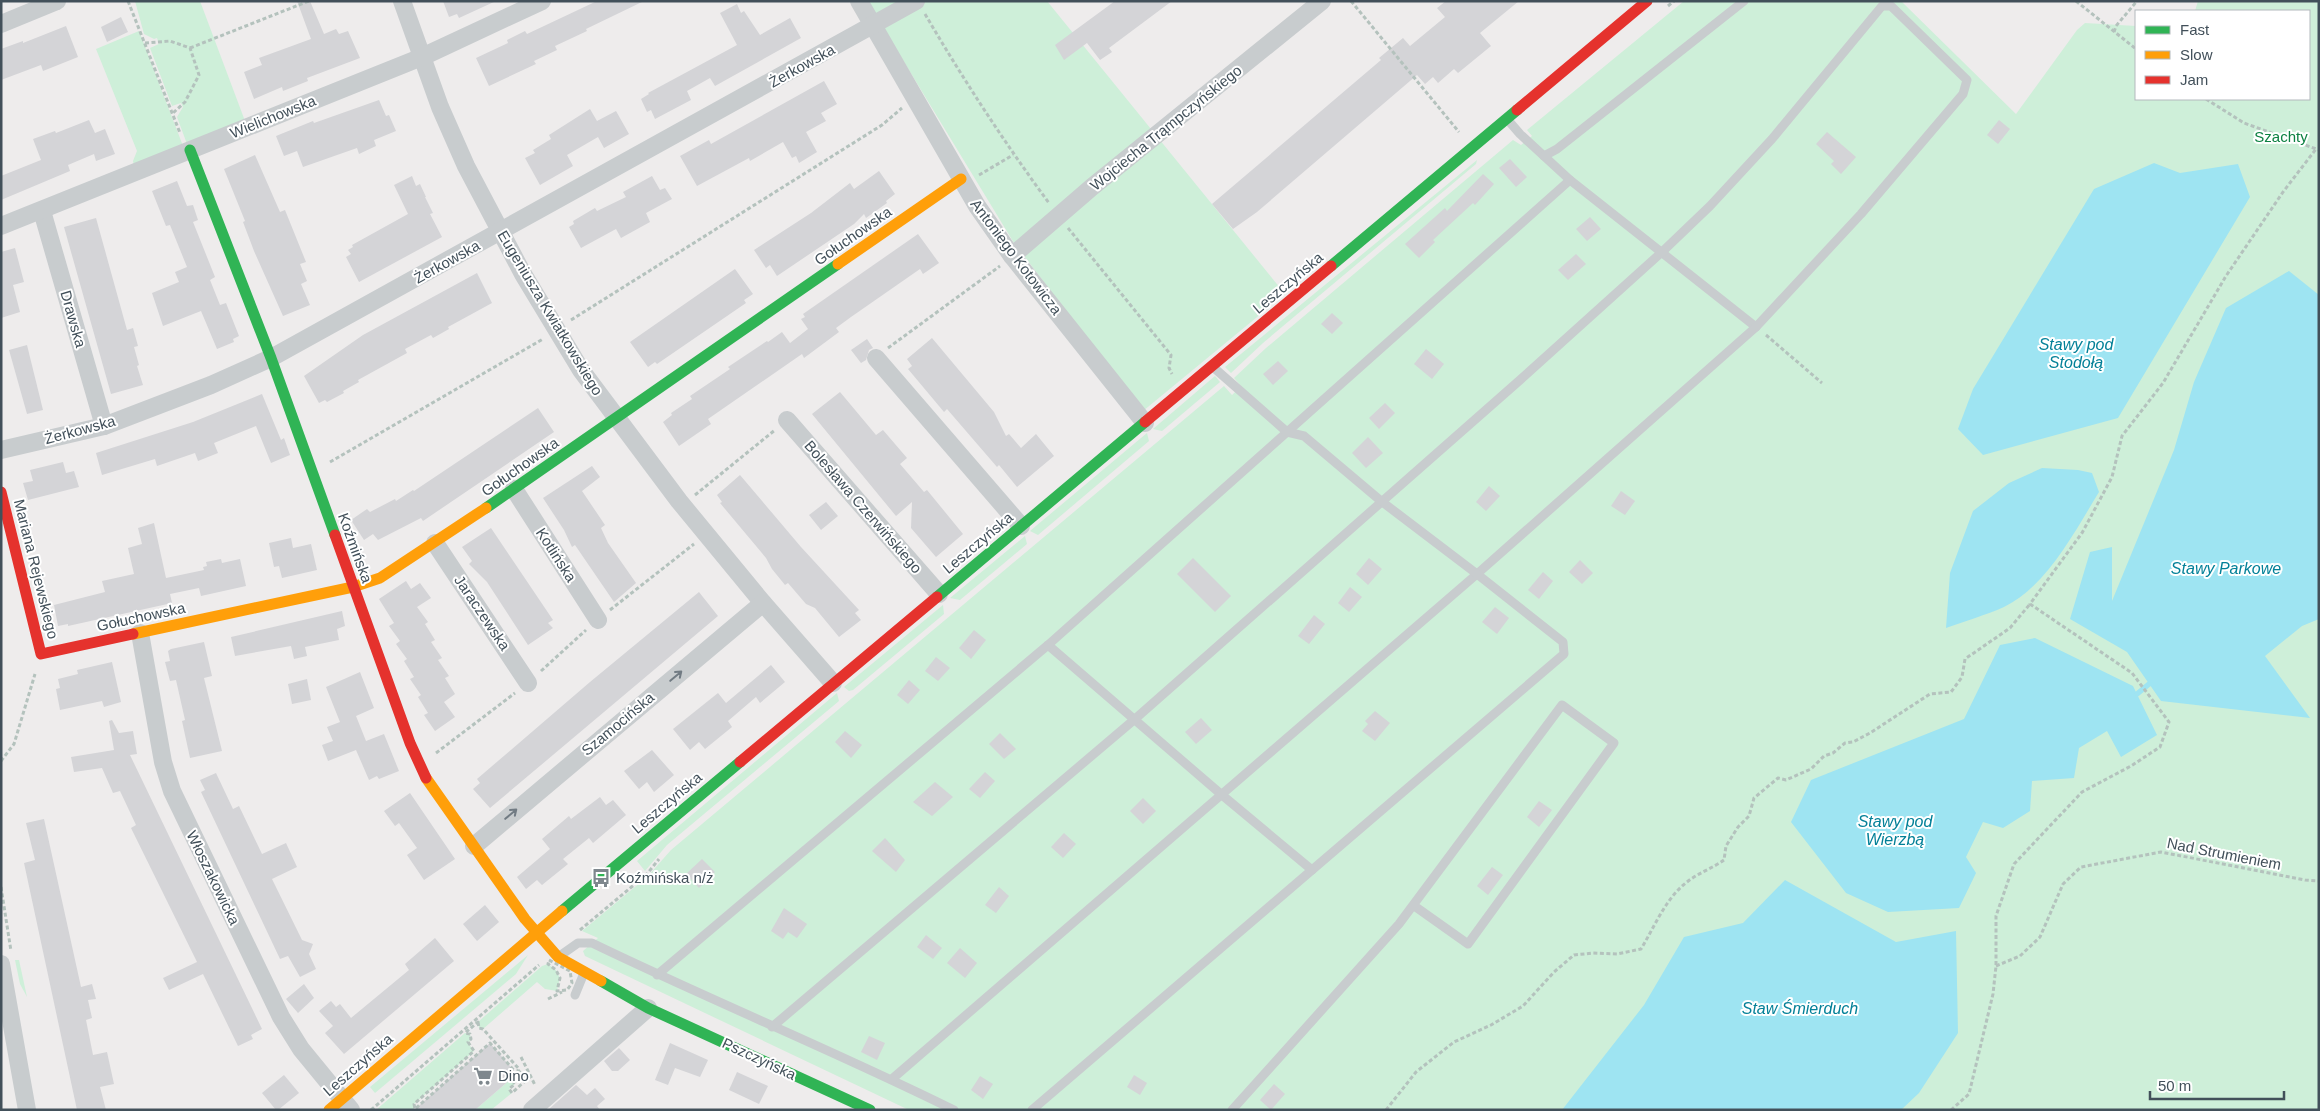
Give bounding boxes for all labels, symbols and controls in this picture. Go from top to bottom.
legend [2135,10,2310,100]
text: Fast [2180,21,2210,38]
street label: Żerkowska [766,40,838,91]
text: Slow [2180,46,2213,63]
street label: Wojciecha Trąmpczyńskiego [1087,61,1245,194]
text: Jam [2180,71,2208,88]
street label: Wielichowska [228,91,319,141]
park label: Szachty [2254,128,2308,145]
street label: Antoniego Kotowicza [967,196,1066,318]
street label: Gołuchowska [811,202,895,268]
street label: Eugeniusza Kwiatkowskiego [494,227,606,398]
street label: Żerkowska [411,236,483,287]
street label: Leszczyńska [1249,248,1327,317]
street label: Drawska [57,288,90,350]
water label: Stawy pod Stodołą [2039,336,2114,371]
street label: Żerkowska [43,412,118,447]
street label: Gołuchowska [478,433,562,499]
street label: Bolesława Czerwińskiego [801,437,926,576]
street label: Mariana Rejewskiego [11,497,62,641]
street label: Leszczyńska [939,508,1017,577]
street label: Koźmińska [335,510,376,586]
street label: Kotlińska [533,525,580,585]
water label: Stawy Parkowe [2171,560,2281,577]
street label: Jaraczewska [451,572,514,654]
street label: Gołuchowska [95,599,187,634]
one-way arrow [669,670,682,682]
street label: Szamocińska [578,688,658,759]
street label: Leszczyńska [628,768,706,837]
one-way arrow [504,809,517,820]
water label: Stawy pod Wierzbą [1858,813,1933,848]
street label: Włoszakowicka [183,828,244,928]
street label: Nad Strumieniem [2166,834,2283,873]
bus stop icon: Koźmińska n/ż [590,867,612,889]
place label: Koźmińska n/ż [616,869,714,886]
water label: Staw Śmierduch [1742,999,1858,1017]
street label: Leszczyńska [320,1030,396,1099]
street label: Pszczyńska [720,1034,799,1083]
supermarket icon: Dino [472,1065,494,1087]
place label: Dino [498,1067,529,1084]
scale bar [2150,1068,2284,1100]
text: 50 m [2158,1077,2191,1094]

